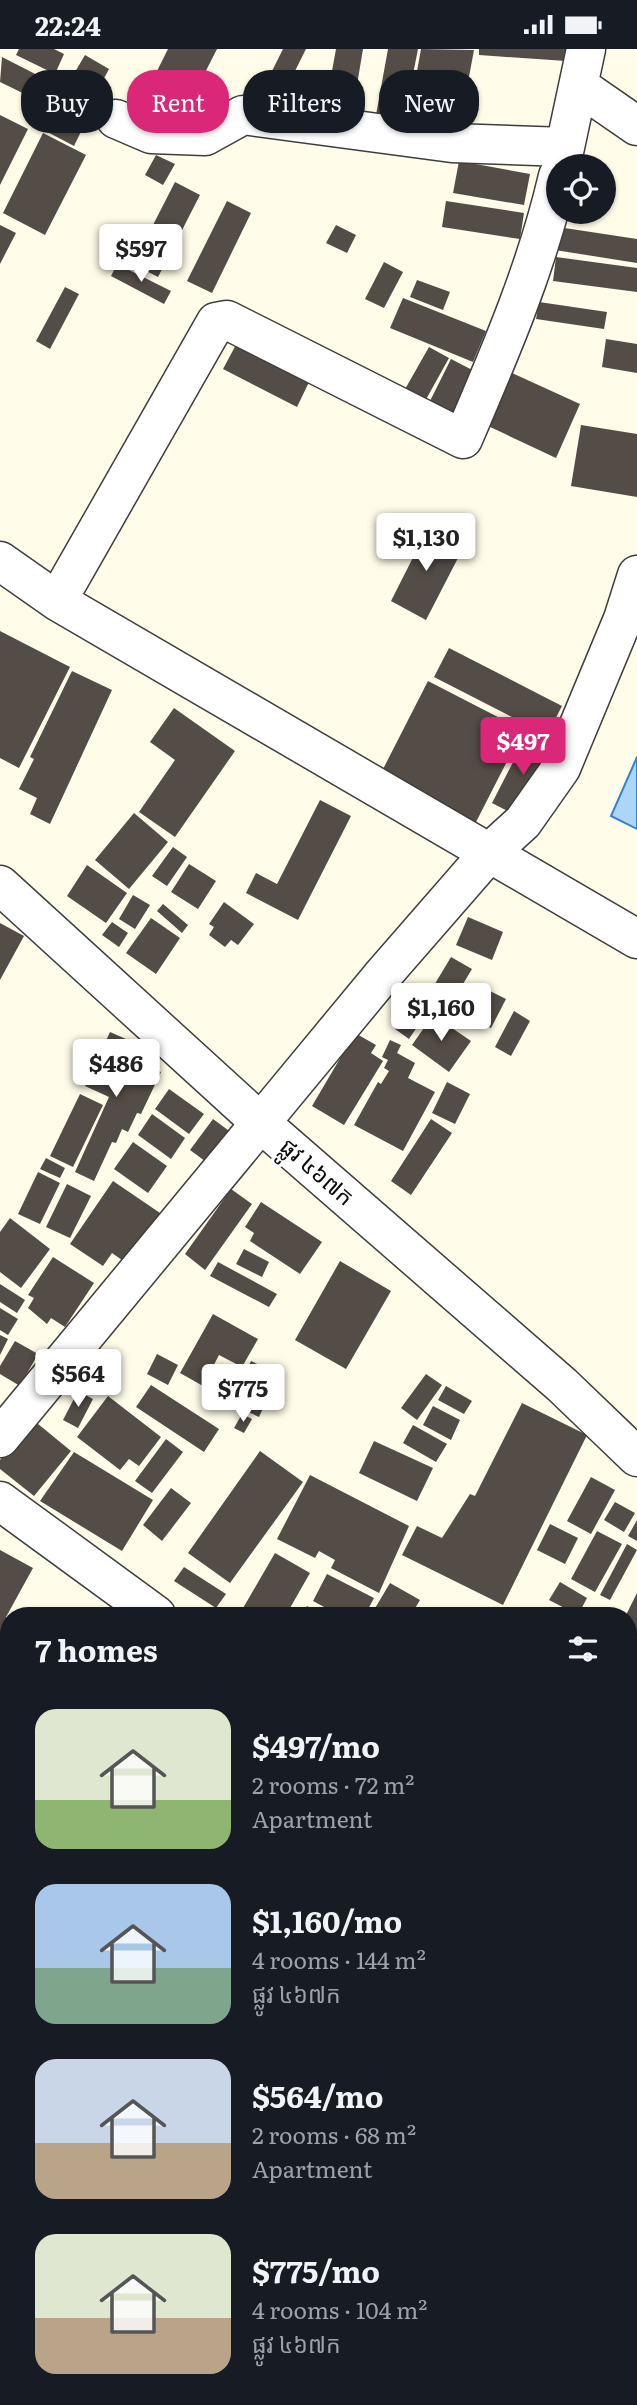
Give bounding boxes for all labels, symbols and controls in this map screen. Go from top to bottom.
text: 22:24 [35,5,101,44]
chip: Buy [21,70,113,133]
chip: Rent [127,70,229,133]
chip: Filters [243,70,365,133]
chip: New [379,70,479,133]
map controls [546,154,616,224]
button: locate [546,154,616,224]
pin: $597 [100,225,182,284]
text: $597 [115,230,167,264]
pin: $1,130 [369,513,483,573]
text: $1,130 [392,519,460,553]
pin: $497 [482,717,564,777]
text: $497 [496,723,550,757]
pin: $1,160 [384,983,498,1043]
text: $1,160 [407,989,475,1023]
pin: $486 [75,1039,157,1099]
text: $486 [89,1045,143,1079]
street label: ផ្លូវ ៤៦៧ក [269,1129,363,1217]
pin: $564 [37,1349,119,1409]
text: $564 [51,1355,105,1389]
pin: $775 [202,1365,284,1424]
text: $775 [218,1370,268,1404]
text: 7 homes [35,1627,158,1671]
icon: filters [564,1630,602,1668]
text: $497/mo [252,1723,380,1767]
icon: home [91,1737,175,1821]
text: 2 rooms · 72 m² [252,1767,414,1801]
text: Apartment [252,1801,372,1835]
text: $1,160/mo [252,1898,402,1942]
icon: home [91,1912,175,1996]
text: 4 rooms · 144 m² [252,1942,426,1976]
text: ផ្លូវ ៤៦៧ក [252,1976,341,2010]
text: $564/mo [252,2073,383,2117]
icon: home [91,2087,175,2171]
text: 2 rooms · 68 m² [252,2117,416,2151]
text: Apartment [252,2151,372,2185]
text: $775/mo [252,2248,380,2292]
icon: home [91,2262,175,2346]
text: 4 rooms · 104 m² [252,2292,427,2326]
text: ផ្លូវ ៤៦៧ក [252,2326,341,2360]

